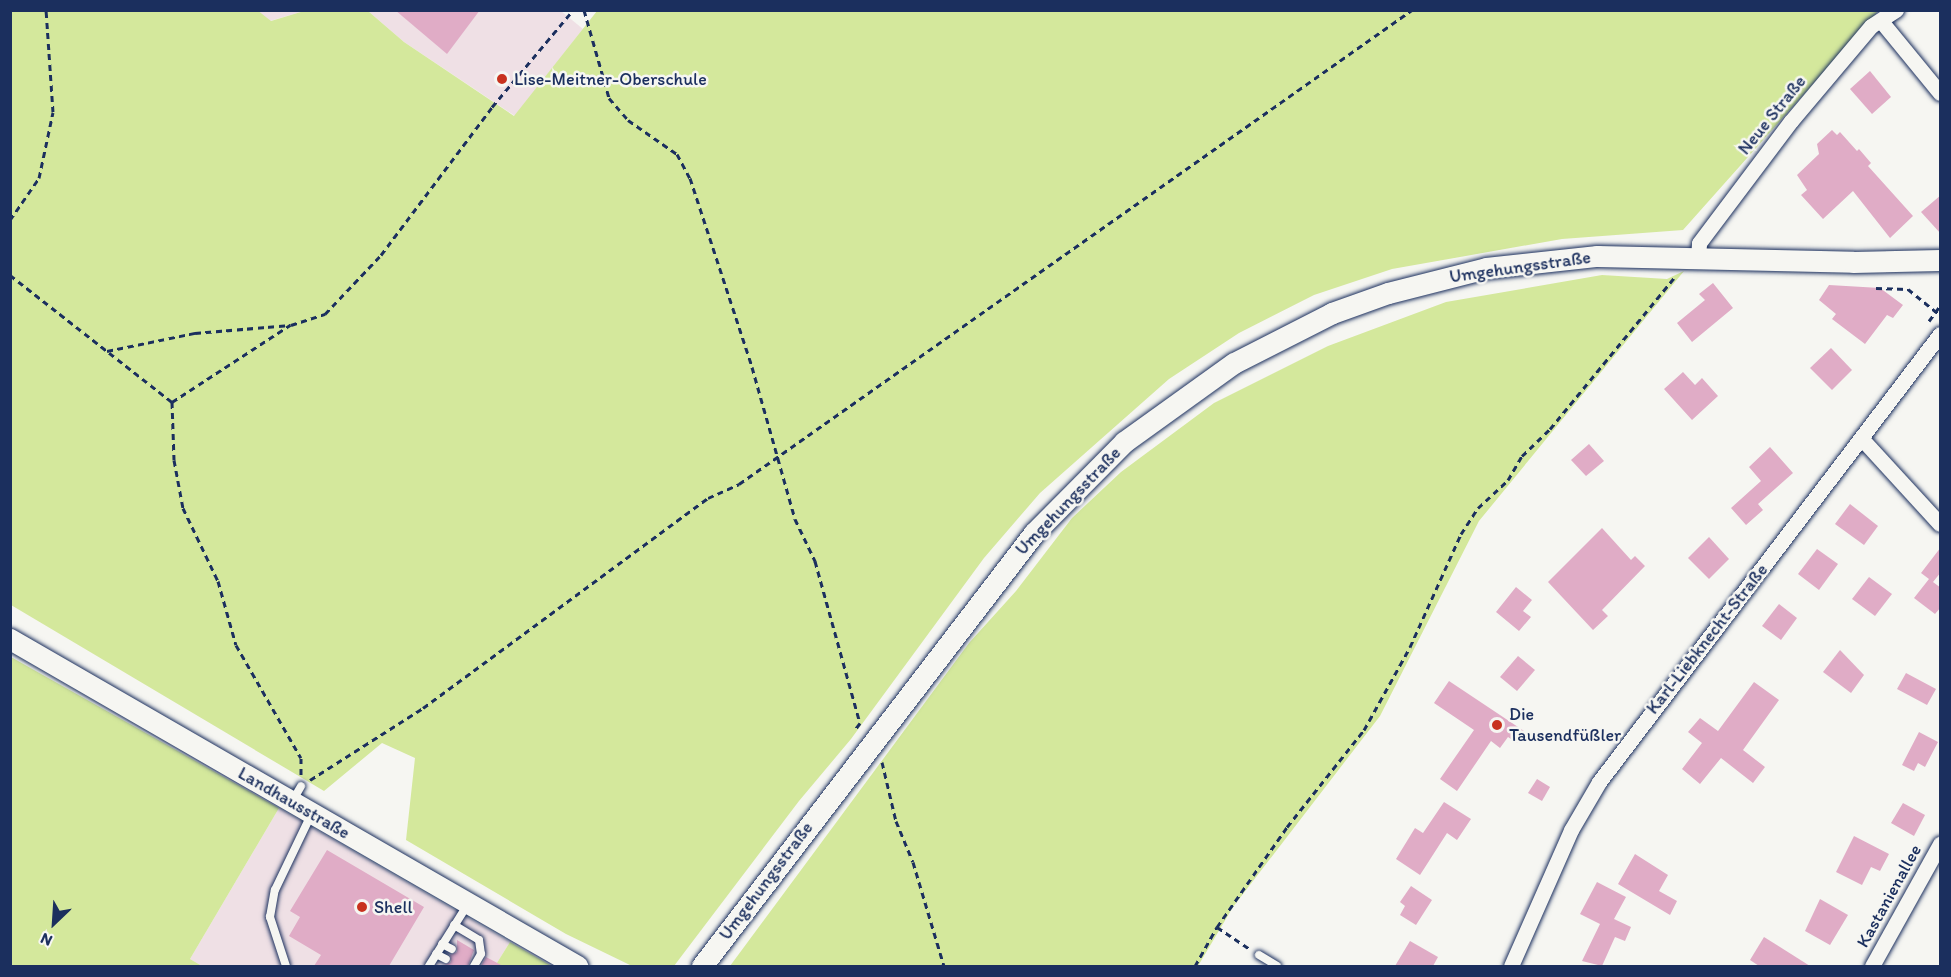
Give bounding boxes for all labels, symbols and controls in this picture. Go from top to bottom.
place label: Lise-Meitner-Oberschule [514,68,707,90]
street label: Neue Straße [1733,71,1811,159]
marker: Lise-Meitner-Oberschule [495,72,509,86]
street label: Umgehungsstraße [1448,246,1592,288]
street label: Umgehungsstraße [1011,442,1125,560]
street label: Karl-Liebknecht-Straße [1642,560,1772,718]
place label: Die Tausendfüßler [1509,704,1621,746]
marker: Die Tausendfüßler [1490,718,1504,732]
street label: Landhausstraße [234,762,354,844]
street label: Umgehungsstraße [715,818,817,944]
street label: Kastanienallee [1852,841,1926,951]
north arrow [24,893,84,953]
place label: Shell [374,896,413,918]
marker: Shell [355,900,369,914]
text: N [37,929,55,951]

